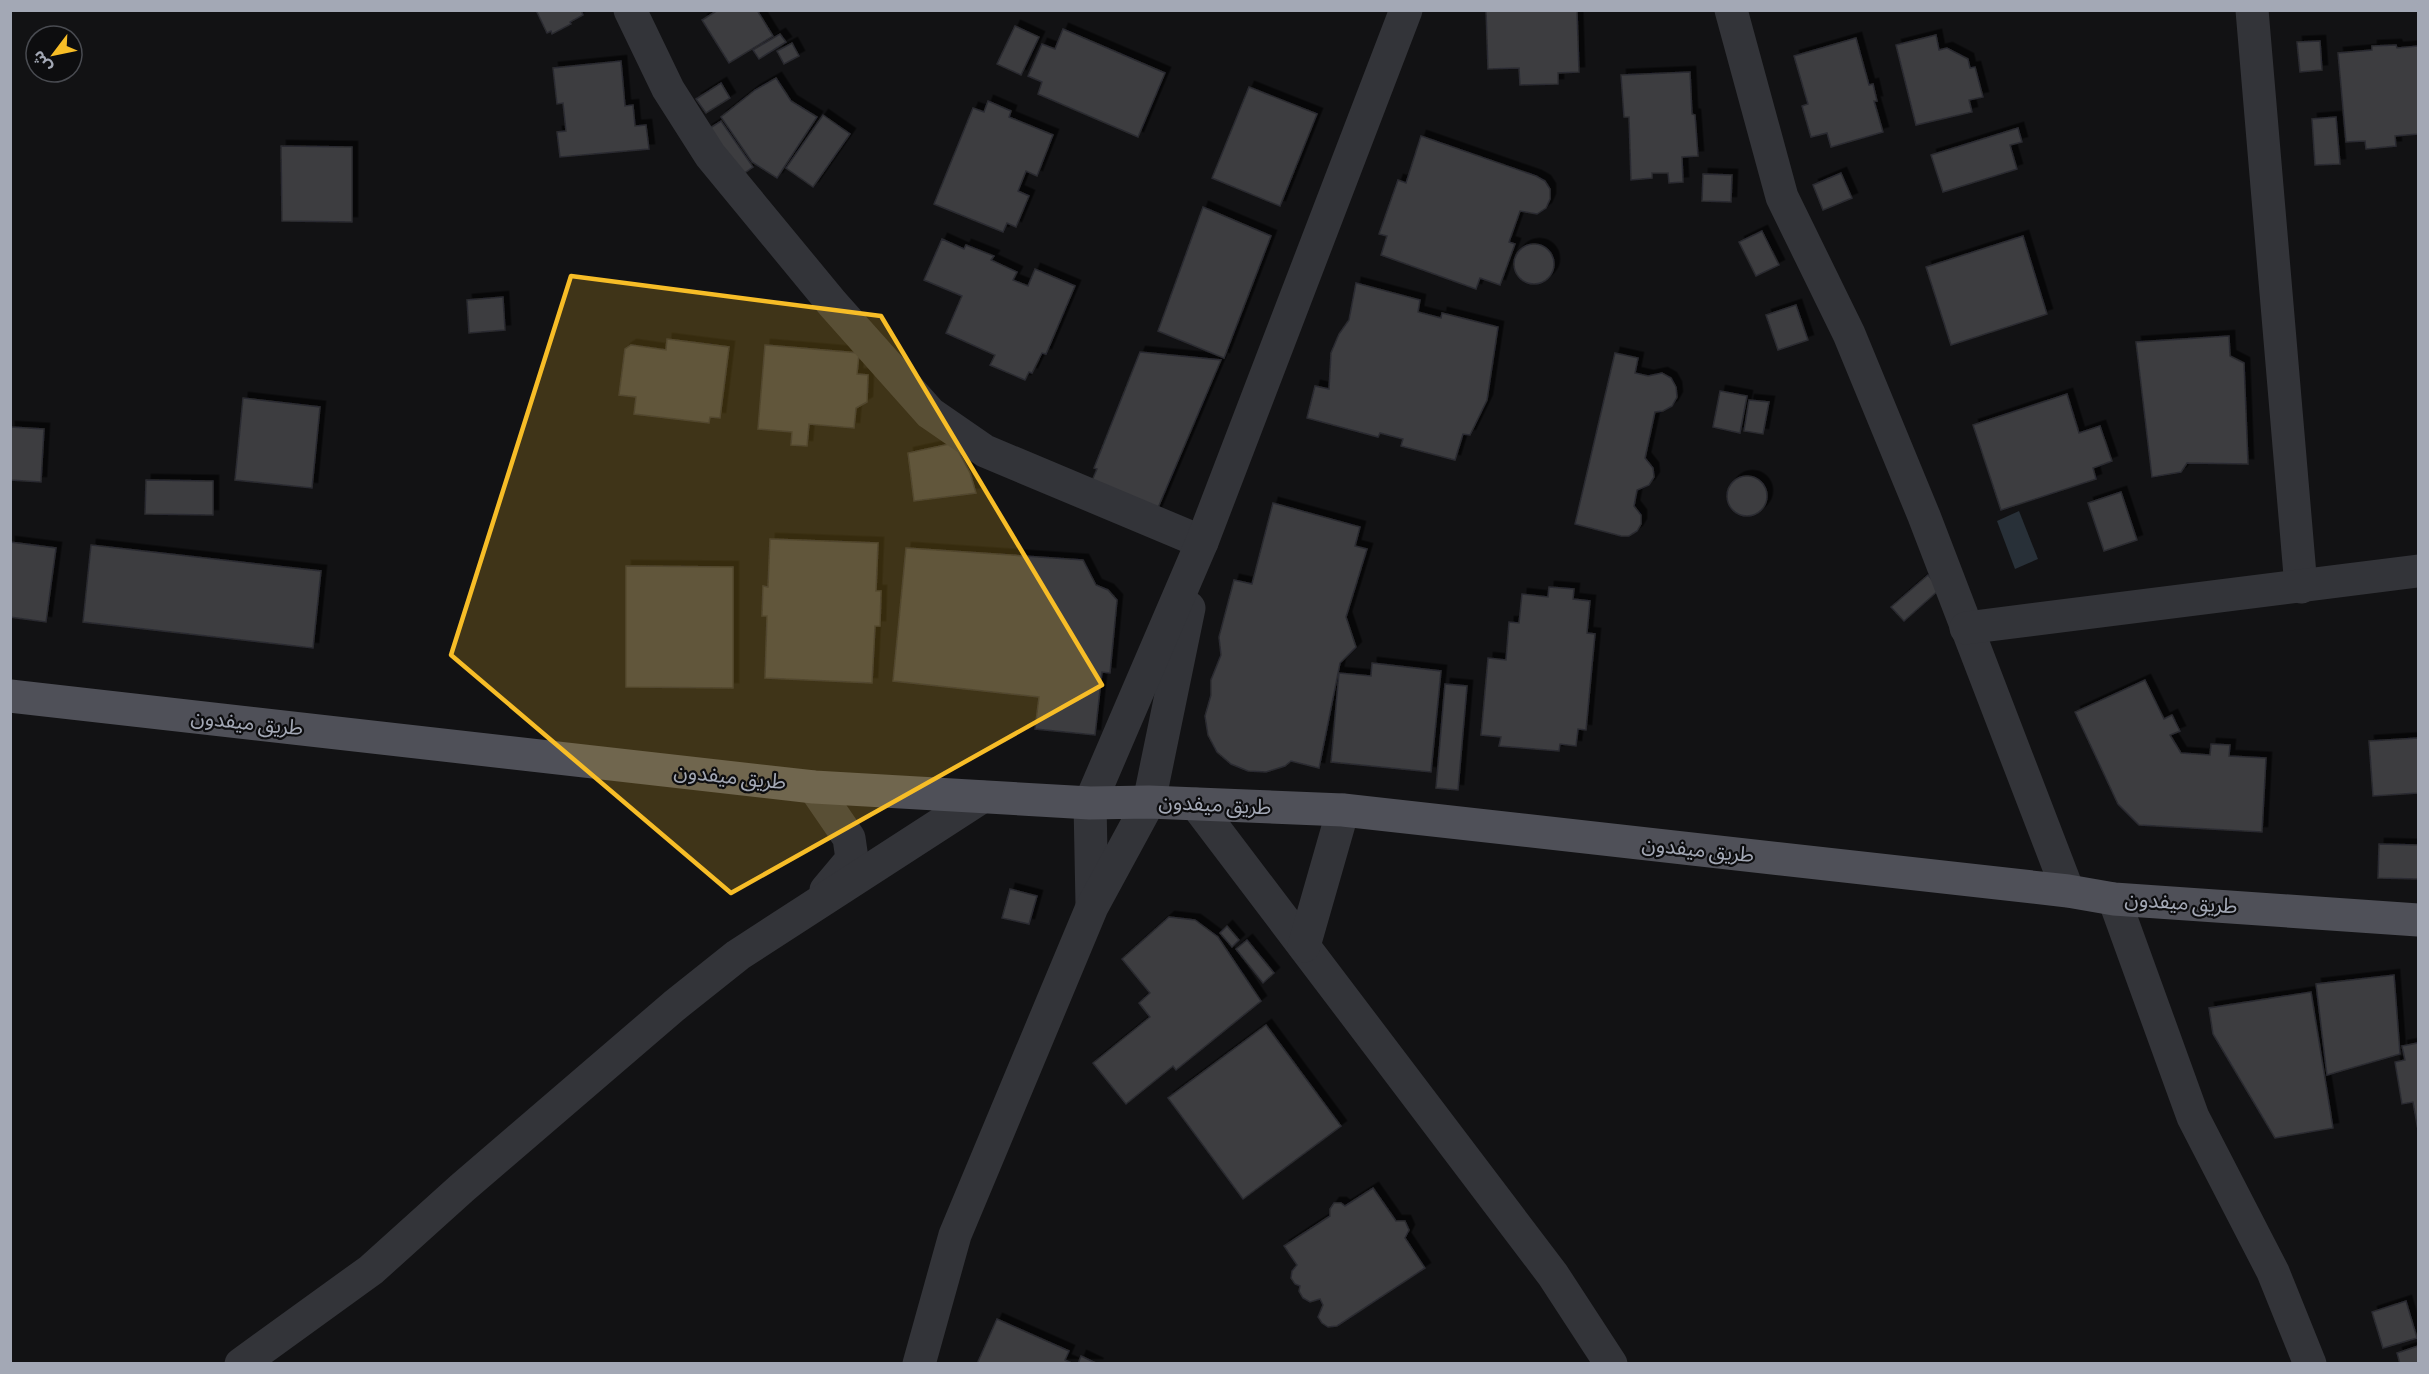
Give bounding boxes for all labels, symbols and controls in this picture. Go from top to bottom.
north arrow [24,24,84,84]
text: ش [29,47,56,75]
street label: طريق ميفدون [190,707,304,741]
street label: طريق ميفدون [673,761,787,795]
street label: طريق ميفدون [1158,792,1272,820]
street label: طريق ميفدون [1641,834,1755,868]
street label: طريق ميفدون [2124,889,2238,919]

